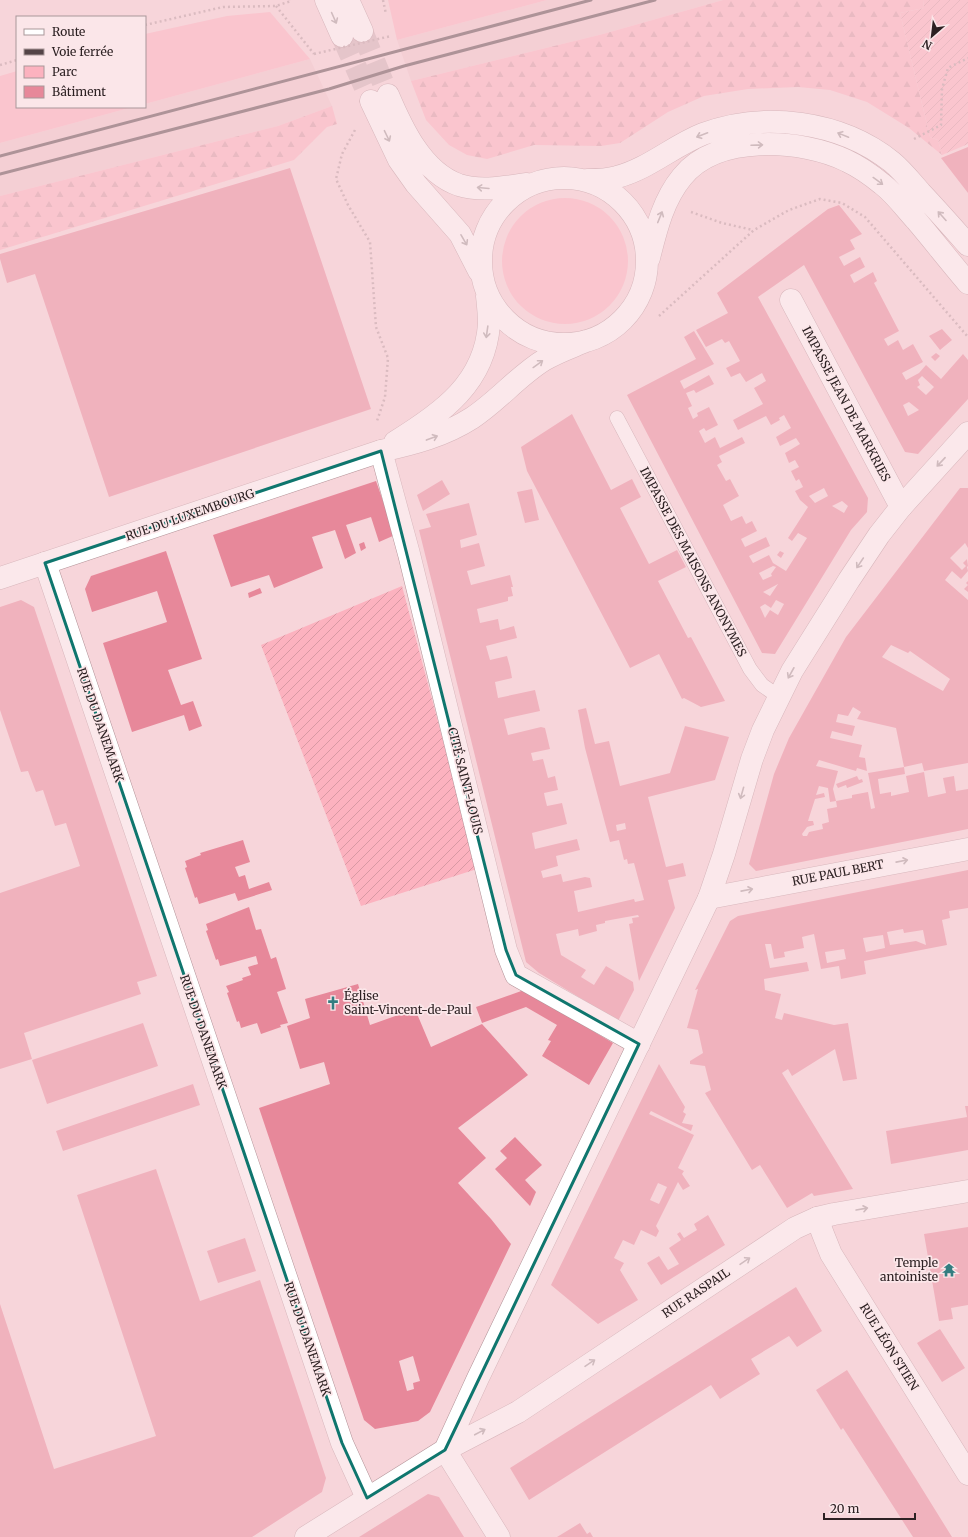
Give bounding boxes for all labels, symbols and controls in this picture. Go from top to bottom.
one-way arrow [331,12,338,24]
legend [16,16,146,108]
north arrow [912,16,952,56]
text: Route [52,24,85,39]
text: N [920,36,934,53]
text: Voie ferrée [51,44,113,59]
text: Parc [52,64,77,79]
text: Bâtiment [52,84,106,99]
one-way arrow [384,130,391,142]
one-way arrow [837,130,849,138]
one-way arrow [696,132,708,139]
one-way arrow [750,141,763,148]
one-way arrow [873,177,884,185]
one-way arrow [477,184,490,192]
one-way arrow [938,211,947,221]
one-way arrow [657,212,665,224]
one-way arrow [460,234,468,246]
street label: IMPASSE JEAN DE MARKRIES [799,324,894,484]
one-way arrow [483,325,491,338]
one-way arrow [532,360,543,368]
one-way arrow [425,434,438,441]
one-way arrow [936,457,946,467]
street label: IMPASSE DES MAISONS ANONYMES [637,464,750,659]
street label: RUE DU LUXEMBOURG [123,485,257,544]
one-way arrow [856,557,864,568]
street label: RUE DU DANEMARK [74,666,127,784]
one-way arrow [787,667,795,679]
street label: CITÉ SAINT-LOUIS [445,726,486,836]
one-way arrow [738,787,745,800]
street label: RUE PAUL BERT [791,856,886,889]
one-way arrow [895,857,908,865]
one-way arrow [740,886,753,894]
street label: RUE DU DANEMARK [177,973,230,1091]
place label: Église Saint-Vincent-de-Paul [344,988,472,1017]
church icon: Église Saint-Vincent-de-Paul [325,995,341,1011]
one-way arrow [855,1204,868,1212]
place label: Temple antoiniste [880,1255,938,1284]
one-way arrow [739,1256,751,1264]
temple icon: Temple antoiniste [941,1262,957,1278]
street label: RUE RASPAIL [659,1264,733,1321]
street label: RUE DU DANEMARK [281,1280,334,1398]
street label: RUE LÉON STIEN [857,1300,923,1394]
one-way arrow [584,1359,596,1367]
one-way arrow [474,1427,486,1435]
scale bar [824,1495,915,1521]
text: 20 m [830,1501,859,1516]

